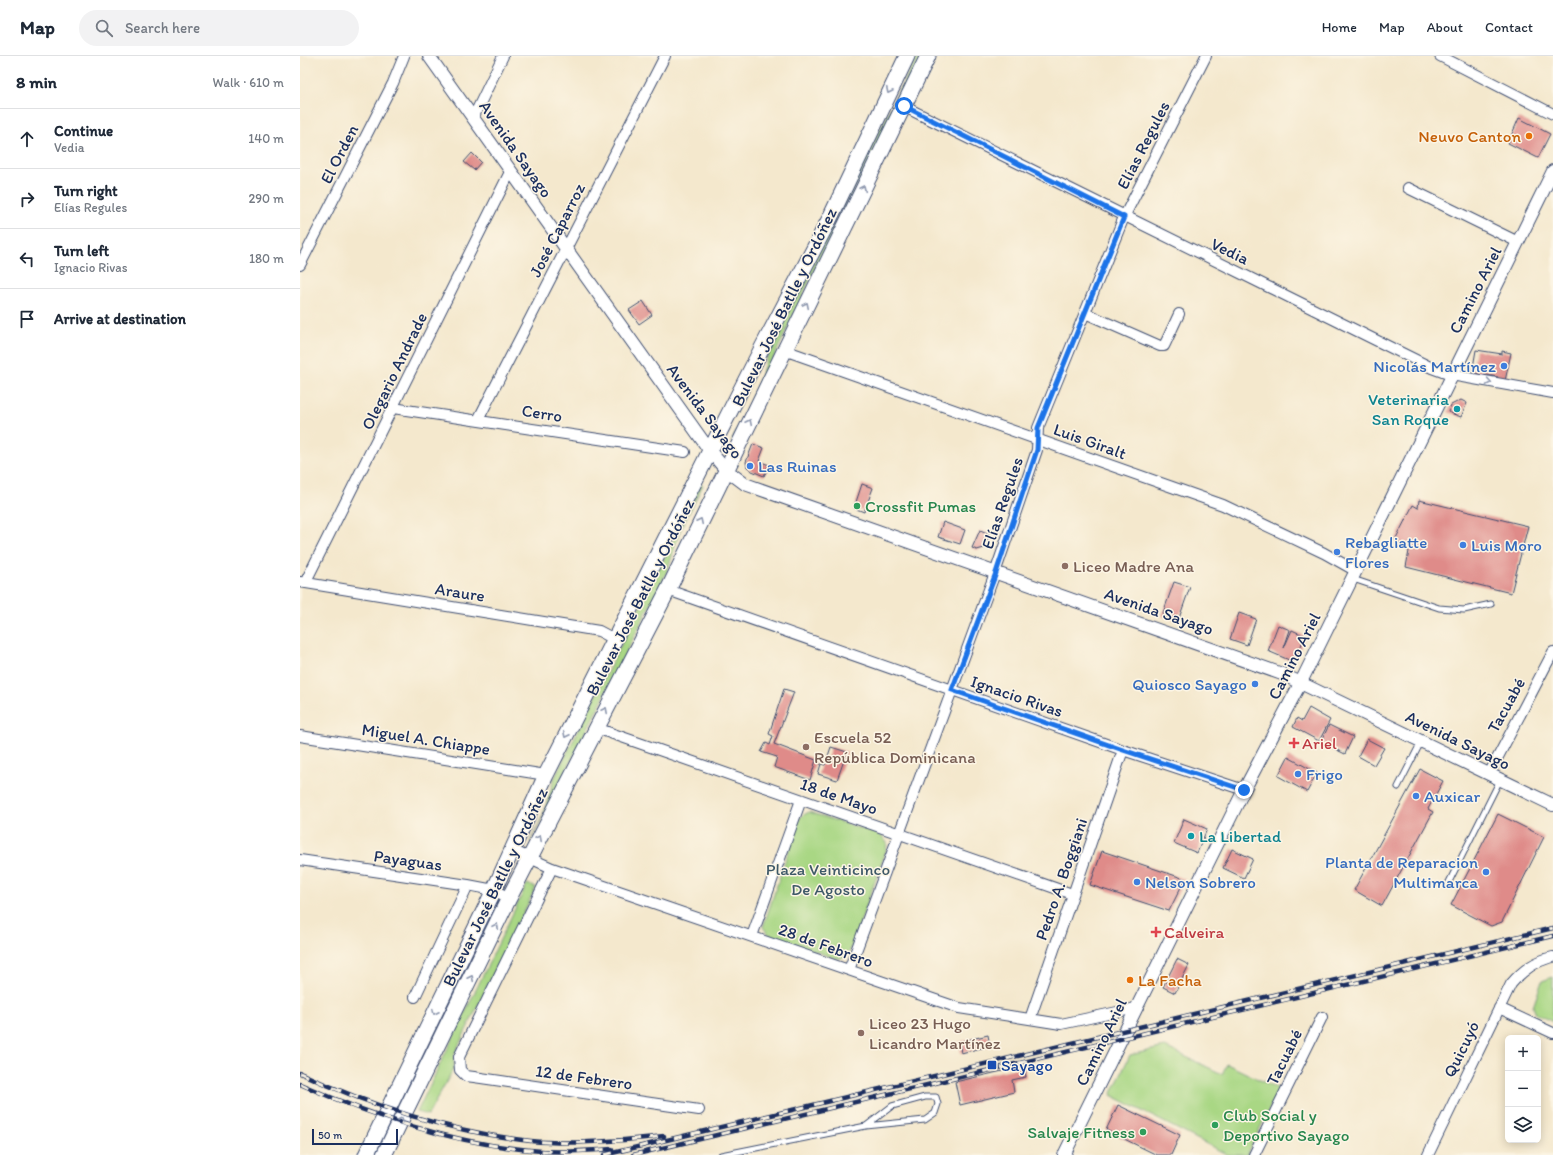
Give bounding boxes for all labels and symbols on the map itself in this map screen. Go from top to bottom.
one-way arrow [887,87,894,94]
street label: Avenida Sayago [475,97,557,201]
route start [895,97,913,115]
street label: Elías Regules [1112,98,1174,192]
street label: El Orden [316,121,363,187]
place label: Neuvo Canton [1418,126,1521,146]
marker: Neuvo Canton [1524,131,1534,141]
street label: José Caparroz [525,180,589,280]
one-way arrow [858,185,866,193]
street label: Bulevar José Batlle y Ordóñez [727,204,841,409]
street label: Vedia [1208,233,1253,269]
street label: Camino Ariel [1445,243,1506,337]
one-way arrow [801,302,809,309]
street label: Olegario Andrade [357,309,431,433]
place label: Nicolás Martínez [1373,356,1496,376]
street label: Avenida Sayago [663,360,747,462]
marker: Nicolás Martínez [1499,361,1509,371]
one-way arrow [1486,377,1493,386]
place label: Veterinaria San Roque [1368,389,1449,429]
street label: Cerro [520,400,564,426]
marker: Veterinaria San Roque [1452,404,1462,414]
one-way arrow [744,418,752,426]
street label: Luis Giralt [1051,419,1129,463]
street label: Elías Regules [977,454,1027,552]
place label: Las Ruinas [758,456,837,476]
marker: Las Ruinas [745,461,755,471]
street label: Bulevar José Batlle y Ordóñez [582,495,699,699]
place label: Crossfit Pumas [865,496,976,516]
marker: Crossfit Pumas [852,501,862,511]
one-way arrow [695,518,703,525]
place label: Rebagliatte Flores [1345,532,1427,572]
place label: Luis Moro [1471,535,1542,555]
marker: Luis Moro [1458,540,1468,550]
marker: Rebagliatte Flores [1332,547,1342,557]
place label: Liceo Madre Ana [1073,556,1194,576]
marker: Liceo Madre Ana [1060,561,1070,571]
street label: Araure [434,578,486,606]
street label: Avenida Sayago [1102,583,1216,639]
street label: Camino Ariel [1264,609,1325,703]
street label: Ignacio Rivas [968,671,1066,721]
place label: Quiosco Sayago [1132,674,1247,694]
street label: Tacuabé [1483,674,1529,736]
marker: Quiosco Sayago [1250,679,1260,689]
street label: Avenida Sayago [1402,706,1514,774]
one-way arrow [601,707,608,714]
street label: Miguel A. Chiappe [360,719,492,759]
place label: Escuela 52 República Dominicana [814,727,976,767]
one-way arrow [563,731,571,738]
place label: Ariel [1302,733,1337,753]
marker: Ariel [1289,738,1299,748]
marker: Escuela 52 República Dominicana [801,742,811,752]
place label: Frigo [1306,764,1343,784]
marker: Frigo [1293,769,1303,779]
street label: 18 de Mayo [798,773,880,819]
route end [1235,781,1253,799]
street label: Bulevar José Batlle y Ordóñez [438,784,552,989]
place label: Auxicar [1424,786,1480,806]
marker: Auxicar [1411,791,1421,801]
street label: Pedro A. Boggiani [1031,815,1091,943]
place label: La Libertad [1199,826,1282,846]
marker: La Libertad [1186,831,1196,841]
one-way arrow [534,835,542,842]
street label: Payaguas [373,845,443,875]
place label: Planta de Reparacion Multimarca [1325,852,1478,892]
park label: Plaza Veinticinco De Agosto [766,859,890,899]
marker: Planta de Reparacion Multimarca [1481,867,1491,877]
place label: Nelson Sobrero [1145,872,1256,892]
marker: Nelson Sobrero [1132,877,1142,887]
street label: 28 de Febrero [776,919,876,971]
one-way arrow [491,922,499,929]
place label: Calveira [1164,922,1225,942]
marker: Calveira [1151,927,1161,937]
place label: La Facha [1138,970,1202,990]
one-way arrow [466,975,473,982]
marker: La Facha [1125,975,1135,985]
street label: Camino Ariel [1071,995,1131,1089]
one-way arrow [432,1008,440,1015]
place label: Liceo 23 Hugo Licandro Martínez [869,1013,1001,1053]
street label: Quicuyó [1439,1018,1483,1080]
street label: Tacuabé [1262,1026,1306,1088]
marker: Liceo 23 Hugo Licandro Martínez [856,1028,866,1038]
place label: Sayago [1001,1055,1053,1075]
marker: Sayago [986,1059,998,1071]
street label: 12 de Febrero [534,1060,634,1094]
place label: Club Social y Deportivo Sayago [1223,1105,1350,1145]
one-way arrow [396,1117,404,1124]
marker: Club Social y Deportivo Sayago [1210,1120,1220,1130]
place label: Salvaje Fitness [1028,1122,1135,1142]
scale bar [312,1127,398,1146]
marker: Salvaje Fitness [1138,1127,1148,1137]

